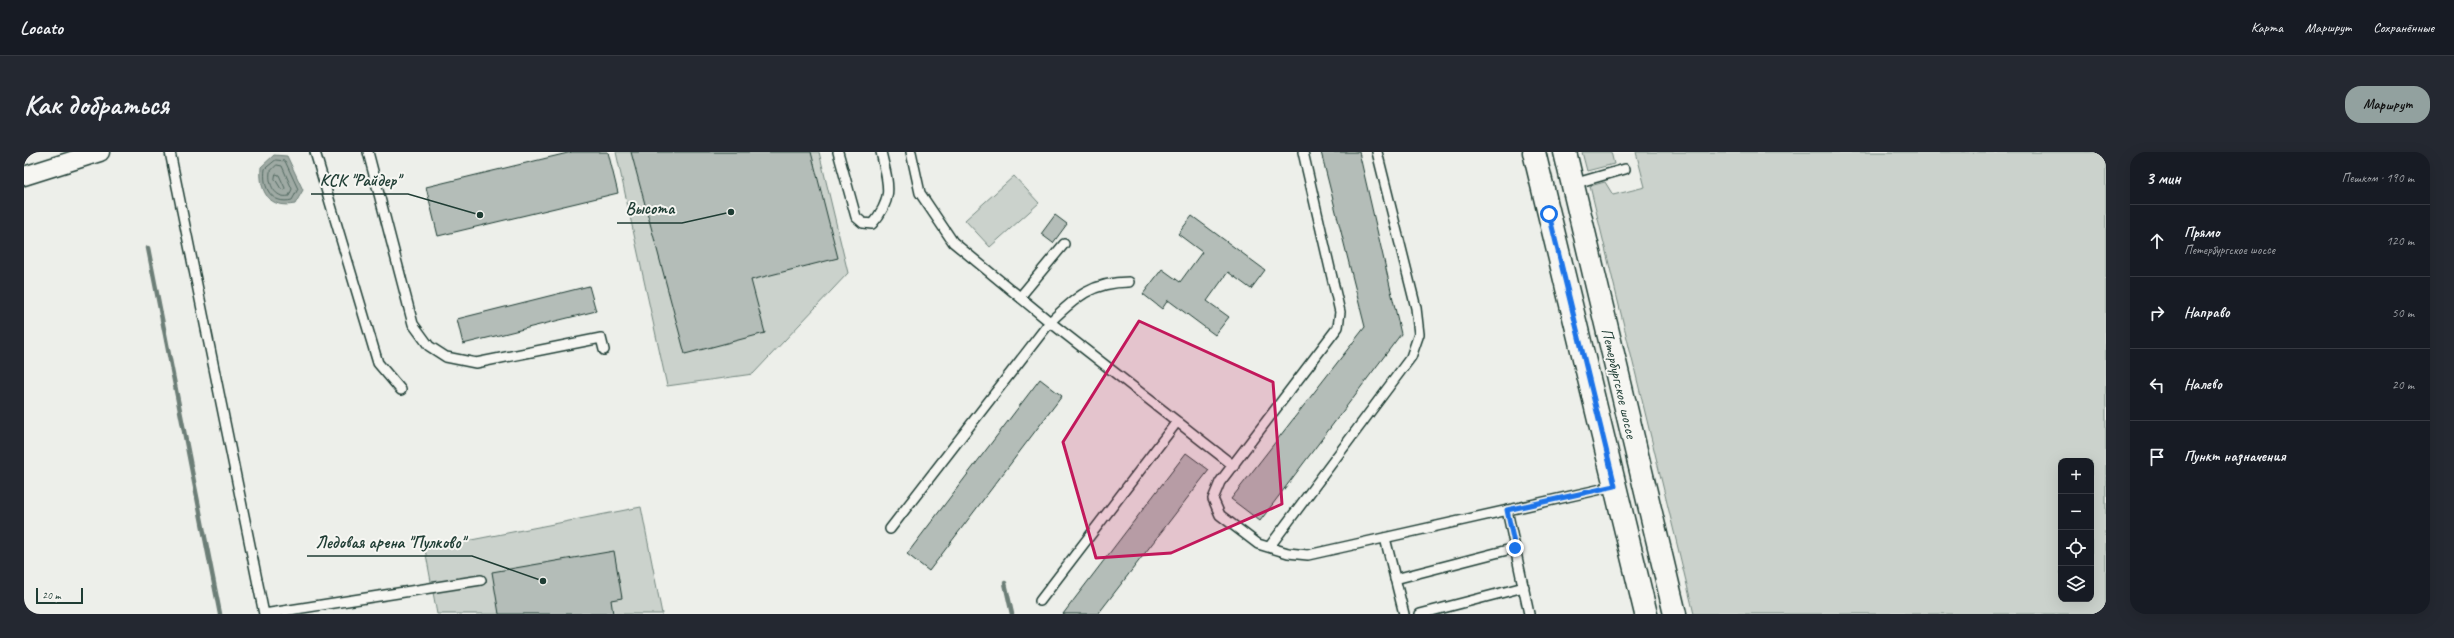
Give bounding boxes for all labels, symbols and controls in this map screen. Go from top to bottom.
text: Locato [20,16,63,40]
text: Карта [2251,19,2283,36]
text: Маршрут [2305,19,2351,36]
text: Сохранённые [2373,19,2434,36]
button: Маршрут [2345,86,2430,123]
text: Как добраться [24,87,169,122]
callout: КСК "Райдер" [311,165,408,194]
text: 3 мин [2146,168,2181,189]
text: КСК "Райдер" [320,170,404,191]
text: Пешком · 190 m [2341,170,2414,186]
callout: Высота [617,194,682,223]
text: Высота [625,198,676,219]
route start [1540,205,1558,223]
text: Прямо [2184,223,2220,242]
icon: ahead [2146,230,2168,252]
text: 120 m [2386,233,2414,249]
text: Петербургское шоссе [2184,242,2275,258]
icon: right [2146,302,2168,324]
text: Направо [2184,303,2230,322]
text: 50 m [2392,305,2414,321]
street label: Петербургское шоссе [1597,326,1642,442]
icon: left [2146,374,2168,396]
text: Налево [2184,375,2222,394]
text: 20 m [2392,377,2414,393]
icon: arrive [2146,446,2168,468]
text: Пункт назначения [2184,447,2286,466]
map controls [2058,458,2094,602]
button: + [2058,458,2094,494]
button: − [2058,494,2094,530]
callout: Ледовая арена "Пулково" [307,527,472,556]
button: locate [2058,530,2094,566]
text: Ледовая арена "Пулково" [315,532,469,553]
route end [1506,539,1524,557]
button: layers [2058,566,2094,602]
scale bar [36,586,83,605]
text: 20 m [42,588,61,602]

